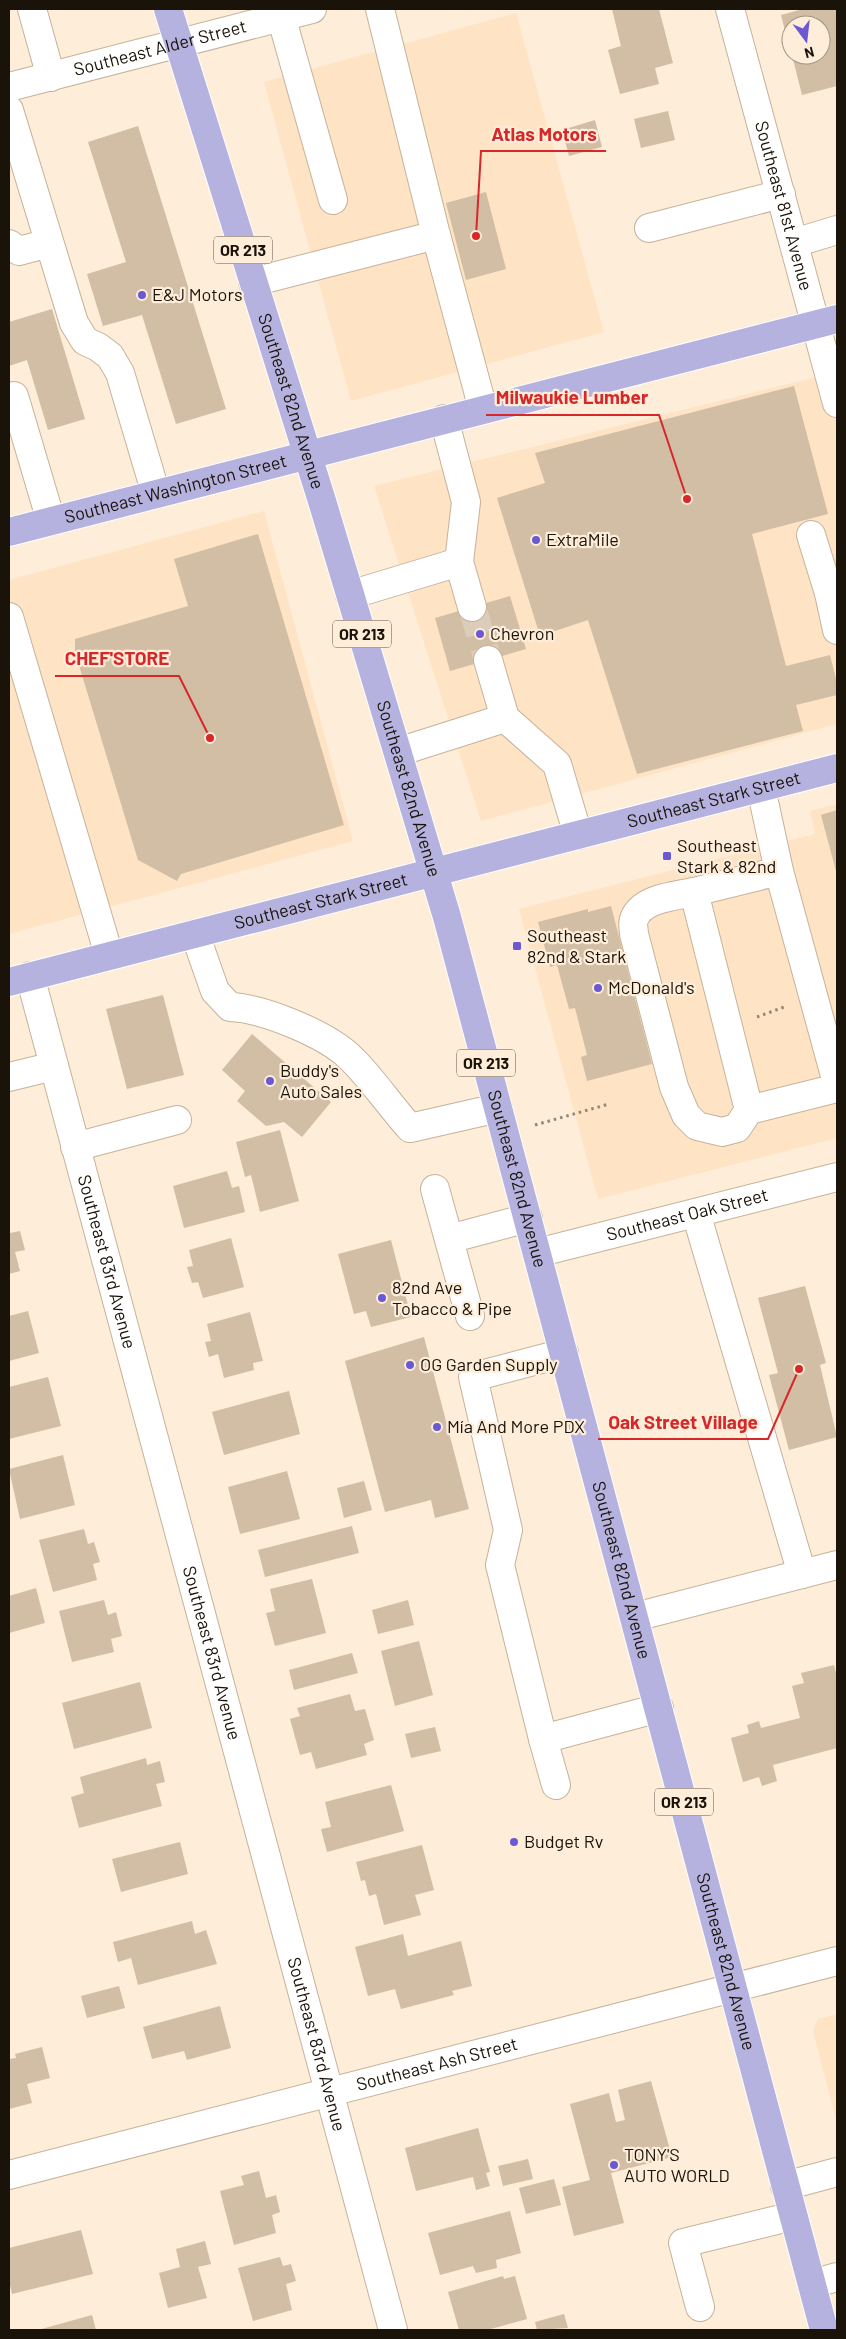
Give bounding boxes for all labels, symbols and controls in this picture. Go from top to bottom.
street label: Southeast Alder Street [71,14,249,80]
north arrow [781,15,831,65]
text: N [803,44,816,62]
callout: Atlas Motors [481,117,606,151]
street label: Southeast 81st Avenue [751,118,818,293]
text: Atlas Motors [491,122,597,145]
road number: OR 213 [214,236,272,264]
place label: E&J Motors [152,283,243,305]
marker: E&J Motors [136,289,148,301]
street label: Southeast 82nd Avenue [254,310,330,492]
callout: Milwaukie Lumber [486,381,659,415]
text: Milwaukie Lumber [496,385,649,408]
street label: Southeast Washington Street [62,449,289,527]
place label: ExtraMile [546,528,619,550]
marker: ExtraMile [530,534,542,546]
road number: OR 213 [333,620,391,648]
place label: Chevron [490,622,554,644]
marker: Chevron [474,628,486,640]
callout: CHEF'STORE [55,642,179,676]
text: CHEF'STORE [65,646,169,669]
street label: Southeast 82nd Avenue [373,698,446,879]
street label: Southeast Stark Street [625,766,803,832]
place label: Southeast Stark & 82nd [677,834,776,877]
marker: Southeast Stark & 82nd [661,850,673,862]
street label: Southeast Stark Street [231,867,410,933]
place label: Southeast 82nd & Stark [527,924,626,967]
marker: Southeast 82nd & Stark [511,940,523,952]
place label: McDonald's [608,976,695,998]
marker: McDonald's [592,982,604,994]
road number: OR 213 [457,1050,515,1076]
place label: Buddy's Auto Sales [280,1059,362,1102]
marker: Buddy's Auto Sales [264,1075,276,1087]
street label: Southeast 82nd Avenue [484,1087,552,1270]
street label: Southeast 83rd Avenue [74,1172,141,1351]
street label: Southeast Oak Street [604,1183,770,1245]
place label: 82nd Ave Tobacco & Pipe [392,1276,512,1319]
marker: 82nd Ave Tobacco & Pipe [376,1292,388,1304]
place label: OG Garden Supply [420,1353,558,1375]
marker: OG Garden Supply [404,1359,416,1371]
callout: Oak Street Village [598,1405,768,1439]
text: Oak Street Village [608,1410,758,1433]
place label: Mía And More PDX [447,1415,585,1437]
marker: Mía And More PDX [431,1421,443,1433]
street label: Southeast 82nd Avenue [588,1479,656,1661]
street label: Southeast 83rd Avenue [179,1563,246,1742]
road number: OR 213 [655,1788,713,1815]
place label: Budget Rv [524,1830,604,1852]
marker: Budget Rv [508,1836,520,1848]
street label: Southeast 82nd Avenue [692,1870,761,2053]
street label: Southeast 83rd Avenue [283,1954,351,2134]
street label: Southeast Ash Street [354,2032,520,2095]
place label: TONY'S AUTO WORLD [624,2143,730,2186]
marker: TONY'S AUTO WORLD [608,2159,620,2171]

